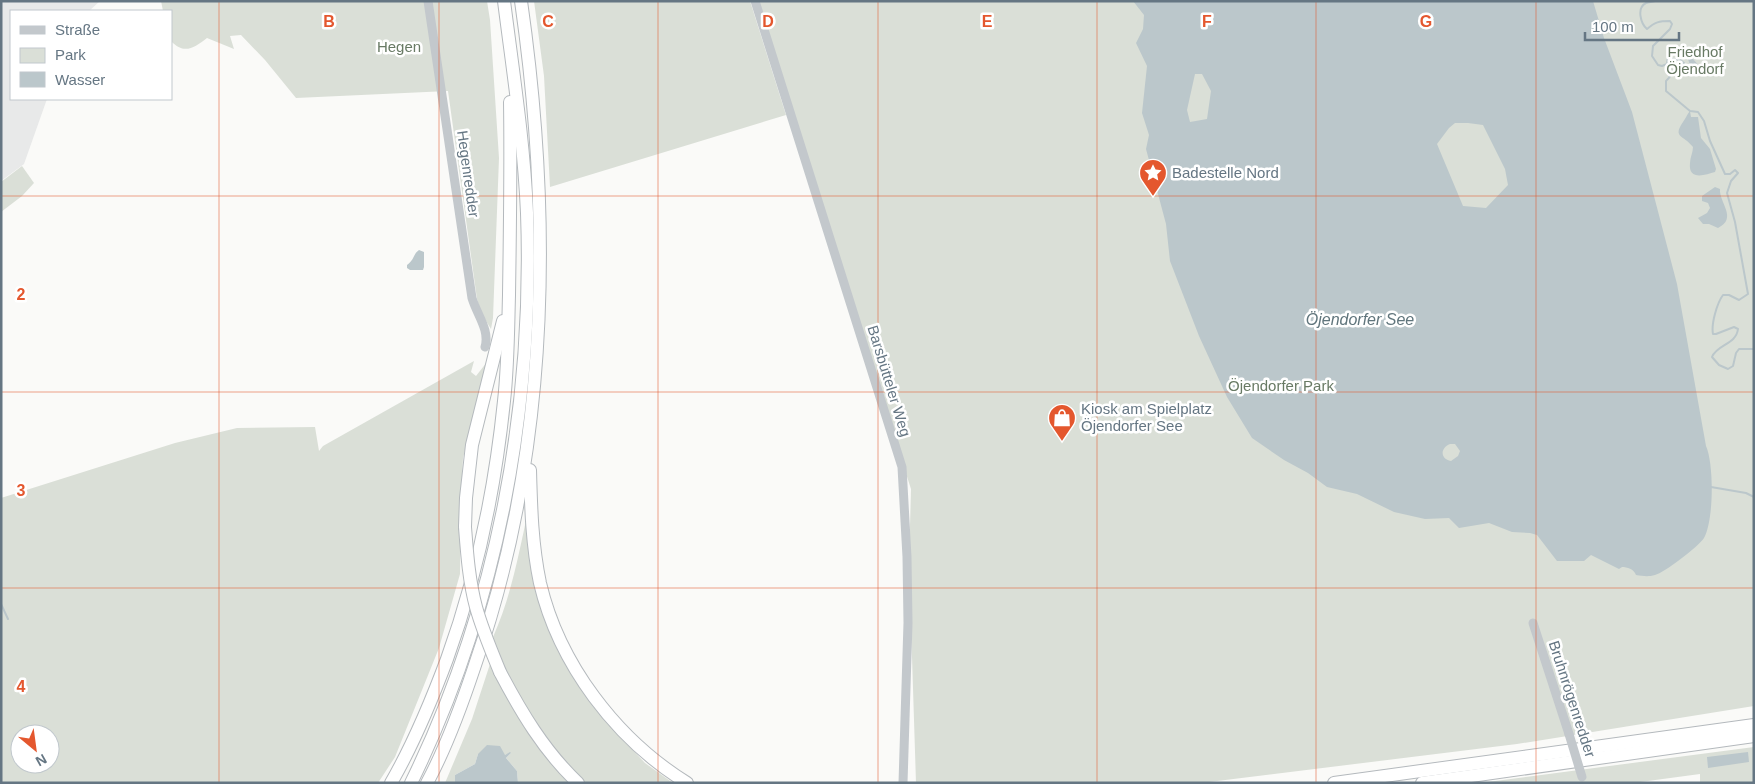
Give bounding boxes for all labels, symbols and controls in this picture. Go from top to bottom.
legend [10,10,172,100]
scale bar [1585,10,1679,42]
text: B [323,13,335,30]
text: C [542,13,554,30]
text: D [762,13,774,30]
text: E [982,13,993,30]
text: F [1202,13,1212,30]
text: G [1420,13,1432,30]
text: 100 m [1592,18,1634,35]
text: Straße [55,21,100,38]
park label: Hegen [377,38,421,55]
park label: Friedhof Öjendorf [1666,43,1725,77]
text: Park [55,46,86,63]
text: Wasser [55,71,105,88]
street label: Hegenredder [454,129,483,218]
place icon: Badestelle Nord [1138,158,1168,197]
place label: Badestelle Nord [1172,164,1279,181]
text: 2 [17,286,26,303]
water label: Öjendorfer See [1306,311,1414,328]
street label: Barsbütteler Weg [864,323,915,439]
park label: Öjendorfer Park [1228,377,1334,394]
place label: Kiosk am Spielplatz Öjendorfer See [1081,400,1212,434]
shop icon: Kiosk am Spielplatz Öjendorfer See [1047,403,1077,442]
text: 3 [17,482,26,499]
street label: Bruhnrögenredder [1546,638,1599,759]
text: 4 [17,678,26,695]
north arrow [10,724,60,774]
text: N [33,751,50,770]

